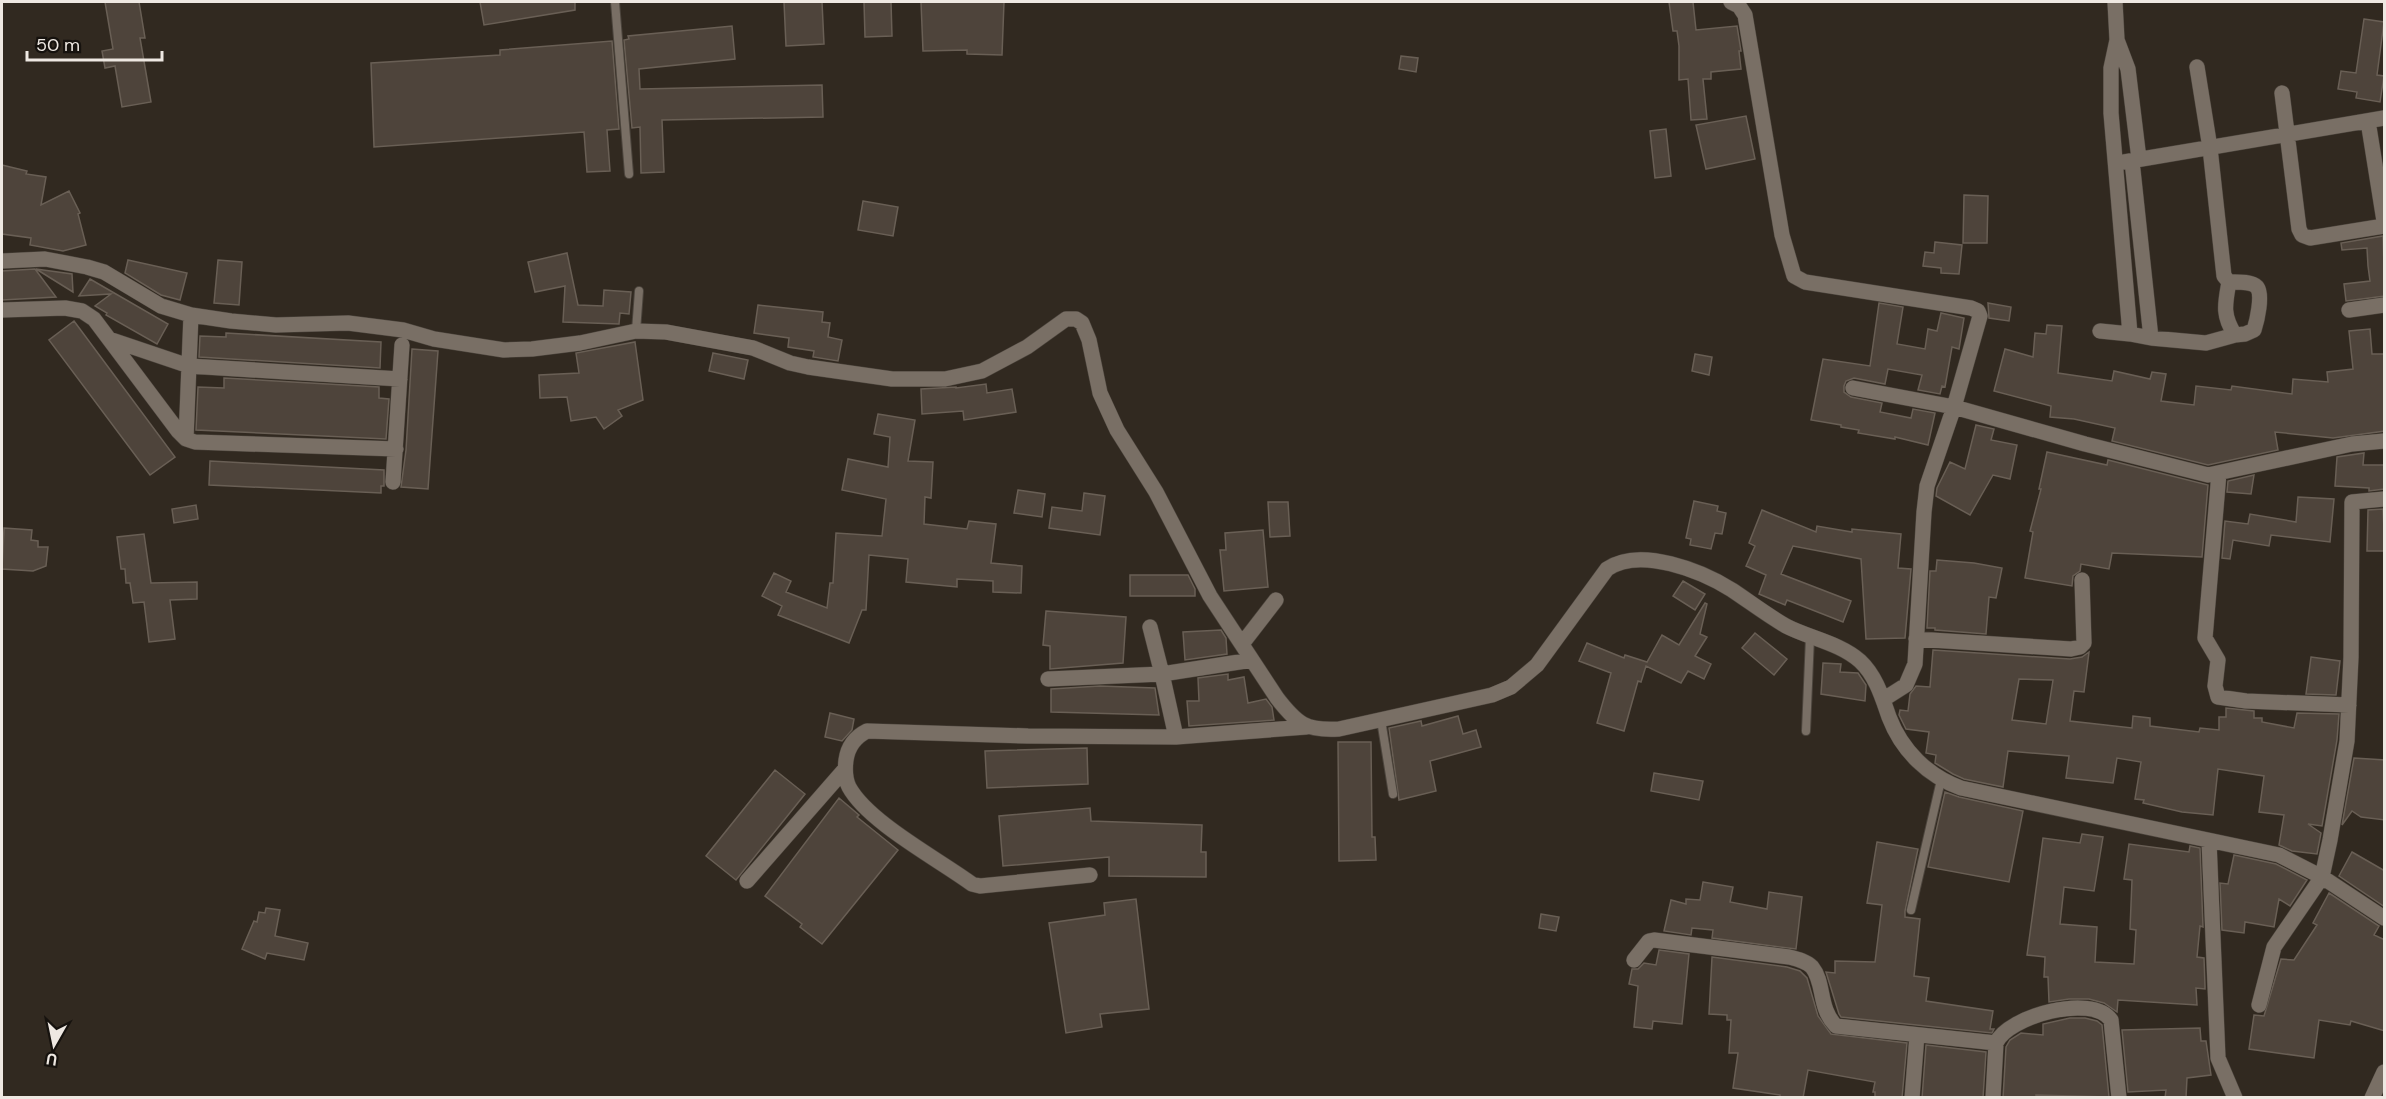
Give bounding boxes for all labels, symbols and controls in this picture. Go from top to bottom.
scale bar [27,24,162,62]
text: 50 m [36,33,80,57]
north arrow [24,1015,84,1075]
text: U [45,1048,59,1071]

